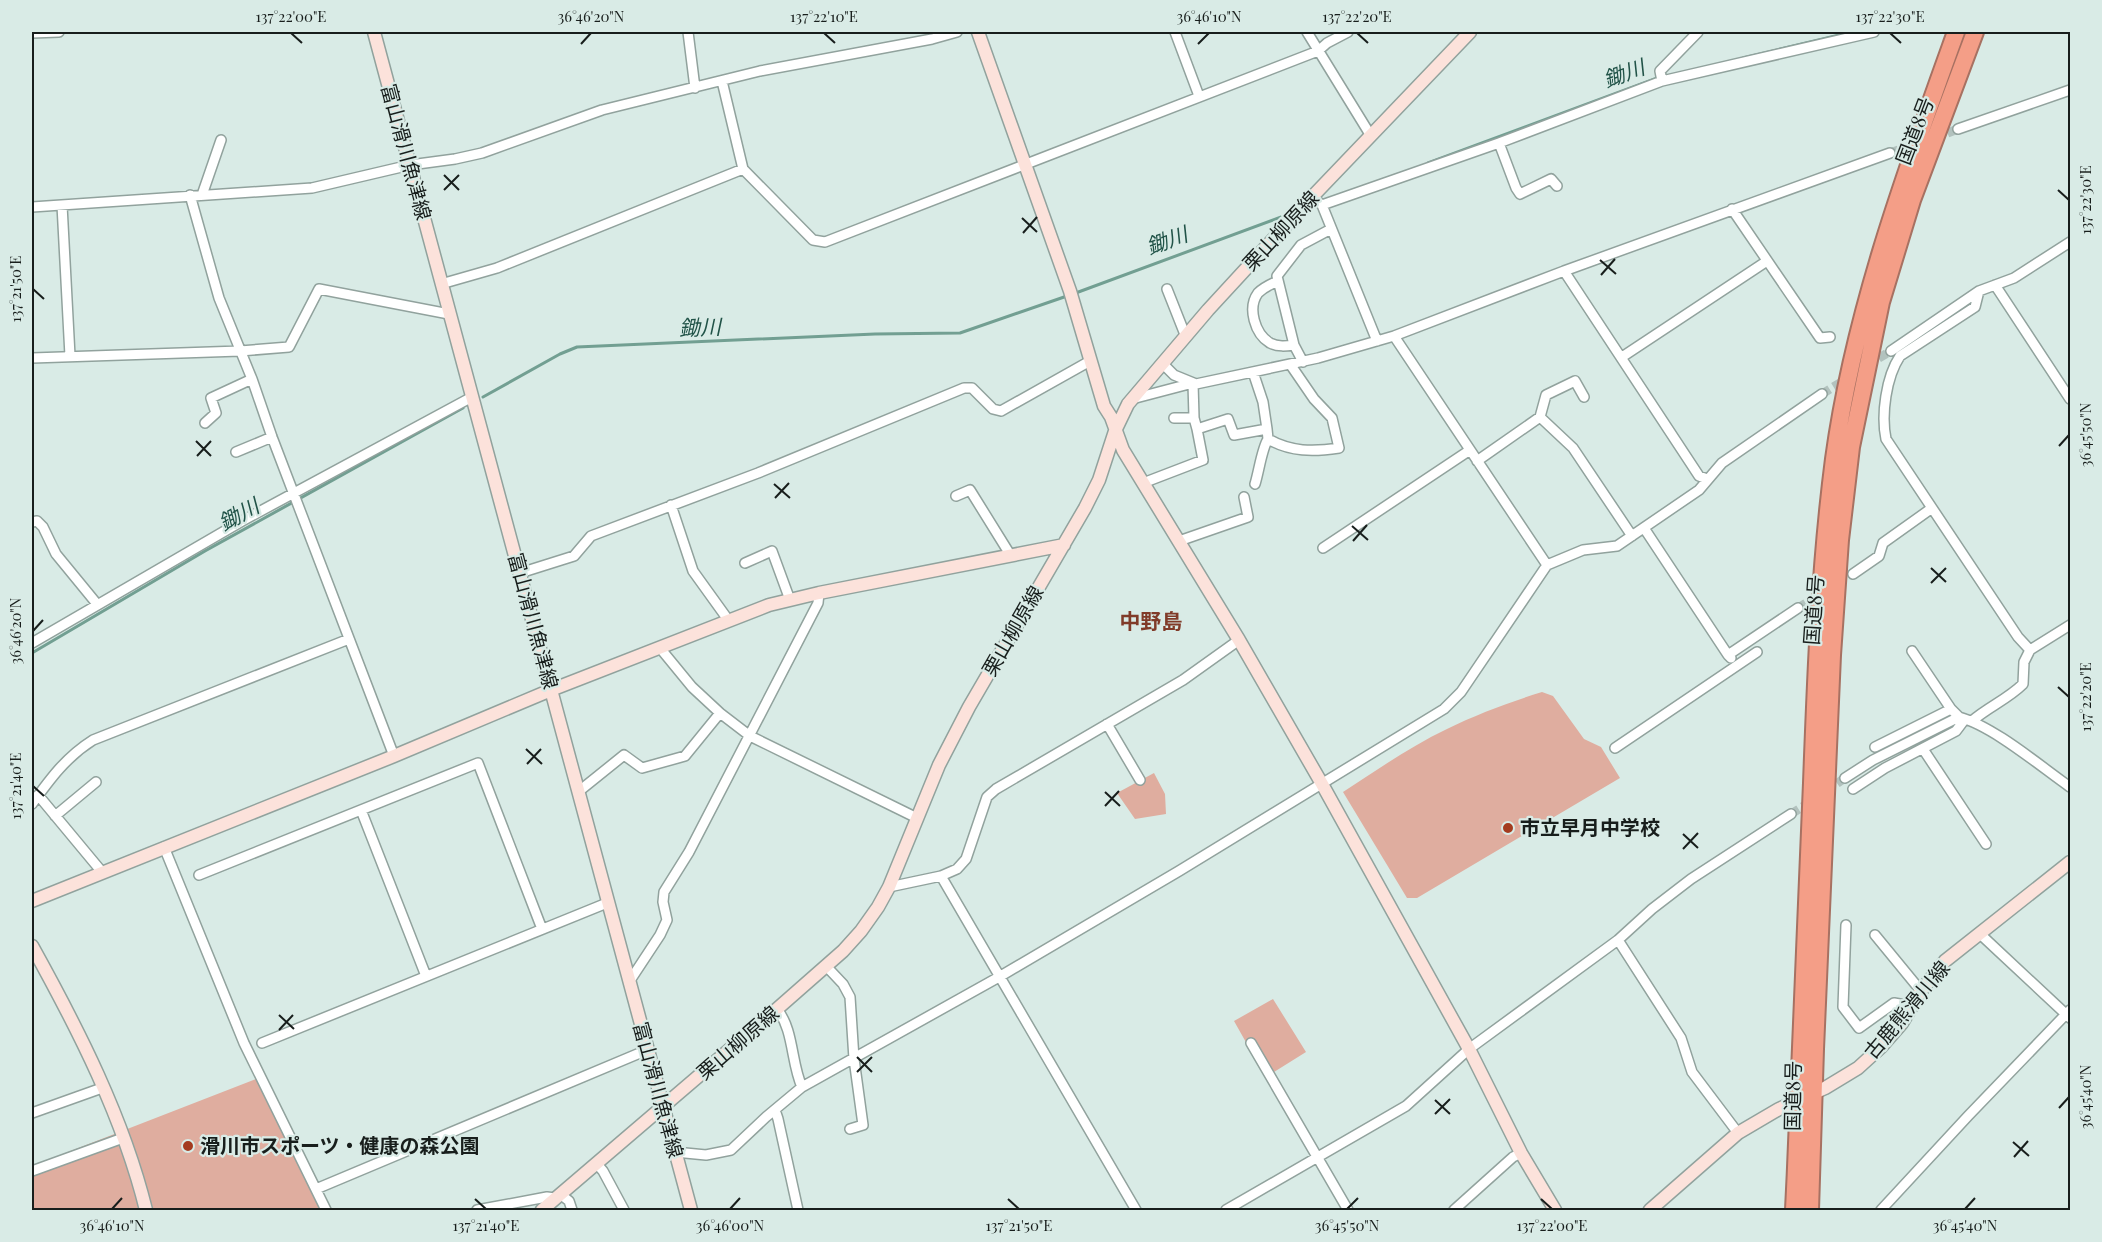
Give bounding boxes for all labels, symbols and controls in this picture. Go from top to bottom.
text: 137°22'00"E [255,6,327,26]
text: 36°46'20"N [558,6,625,26]
text: 137°22'10"E [790,6,858,26]
text: 36°46'10"N [1176,6,1242,26]
text: 137°22'20"E [1322,6,1392,26]
text: 137°22'30"E [1855,6,1925,26]
water label: 鋤川 [1599,51,1650,92]
street label: 富山滑川魚津線 [376,81,439,223]
street label: 国道8号 [1888,93,1939,168]
text: 137°22'30"E [2075,165,2095,235]
street label: 栗山柳原線 [1236,184,1324,276]
water label: 鋤川 [1142,218,1193,259]
text: 137°21'50"E [5,256,25,322]
water label: 鋤川 [678,311,723,341]
text: 36°45'50"N [2075,402,2095,467]
water label: 鋤川 [213,490,265,536]
street label: 富山滑川魚津線 [503,550,566,692]
street label: 国道8号 [1797,574,1828,646]
street label: 栗山柳原線 [975,580,1048,680]
text: 36°46'20"N [5,597,25,664]
district label: 中野島 [1120,606,1183,634]
text: 137°22'20"E [2075,662,2095,732]
text: 137°21'40"E [5,753,25,819]
place label: 市立早月中学校 [1520,813,1660,840]
marker: 市立早月中学校 [1501,821,1515,835]
street label: 古鹿熊滑川線 [1857,954,1955,1064]
street label: 栗山柳原線 [690,999,784,1085]
street label: 富山滑川魚津線 [628,1019,691,1161]
street label: 国道8号 [1777,1061,1806,1131]
text: 36°45'40"N [2075,1064,2095,1129]
place label: 滑川市スポーツ・健康の森公園 [200,1131,480,1158]
marker: 滑川市スポーツ・健康の森公園 [181,1139,195,1153]
text: 36°46'10"N [79,1215,145,1235]
text: 137°21'40"E [453,1215,519,1235]
text: 36°46'00"N [696,1215,765,1235]
text: 137°21'50"E [986,1215,1052,1235]
text: 36°45'50"N [1315,1215,1380,1235]
text: 137°22'00"E [1516,1215,1588,1235]
text: 36°45'40"N [1933,1215,1998,1235]

